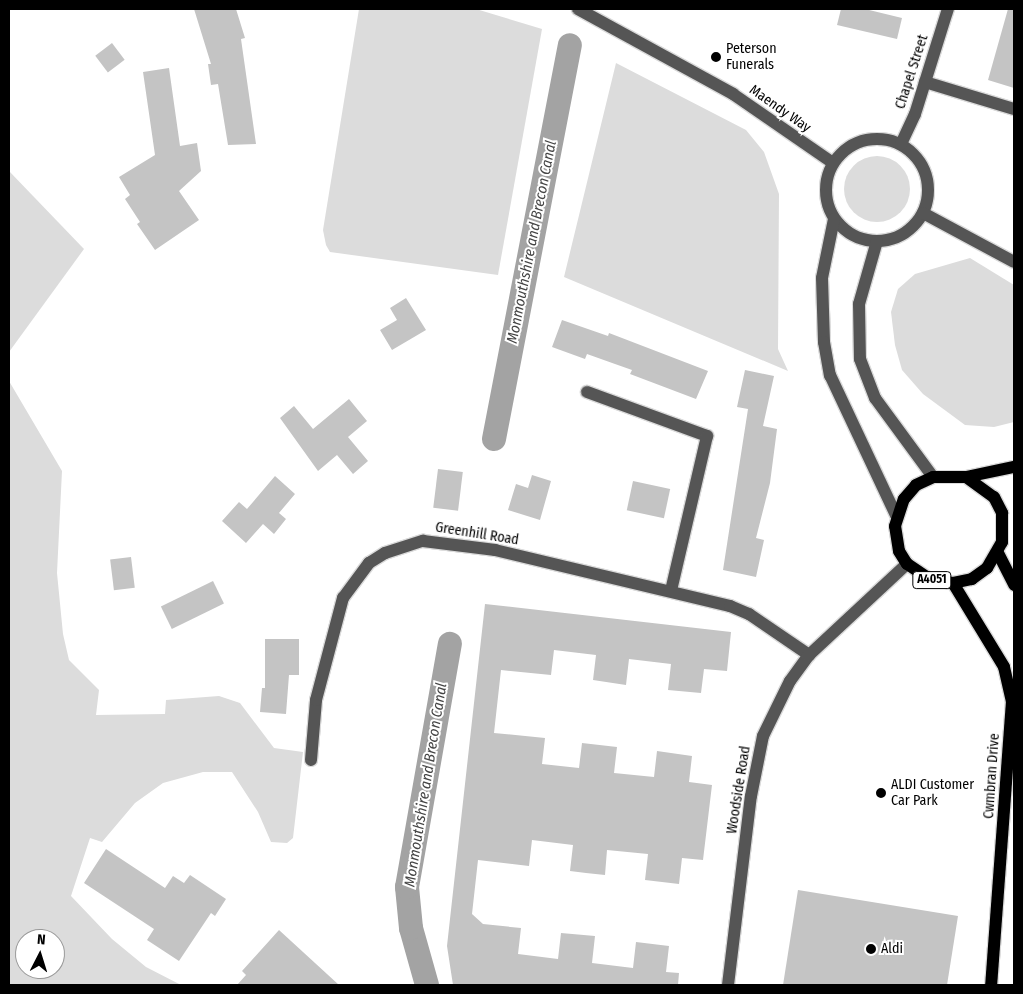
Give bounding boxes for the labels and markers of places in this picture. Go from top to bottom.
place label: Peterson Funerals [726,41,777,74]
marker: Peterson Funerals [710,51,722,63]
place label: ALDI Customer Car Park [891,777,974,810]
marker: ALDI Customer Car Park [875,787,887,799]
place label: Aldi [881,941,903,957]
marker: Aldi [865,943,877,955]

